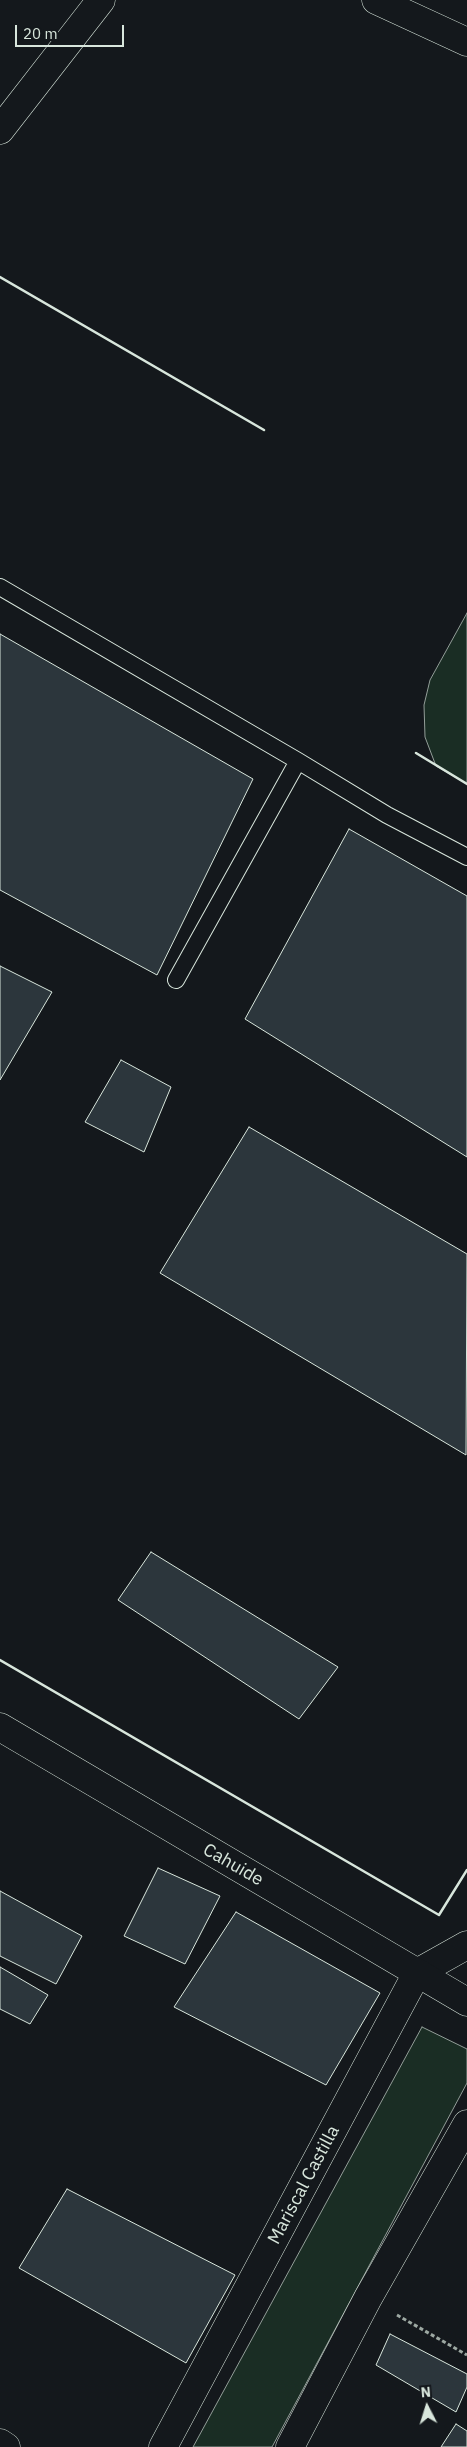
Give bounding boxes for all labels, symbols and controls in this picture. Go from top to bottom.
scale bar [18,15,126,47]
text: 20 m [23,24,58,43]
street label: Cahuide [199,1839,267,1891]
street label: Mariscal Castilla [264,2122,344,2248]
north arrow [402,2382,452,2432]
text: N [420,2383,432,2401]

